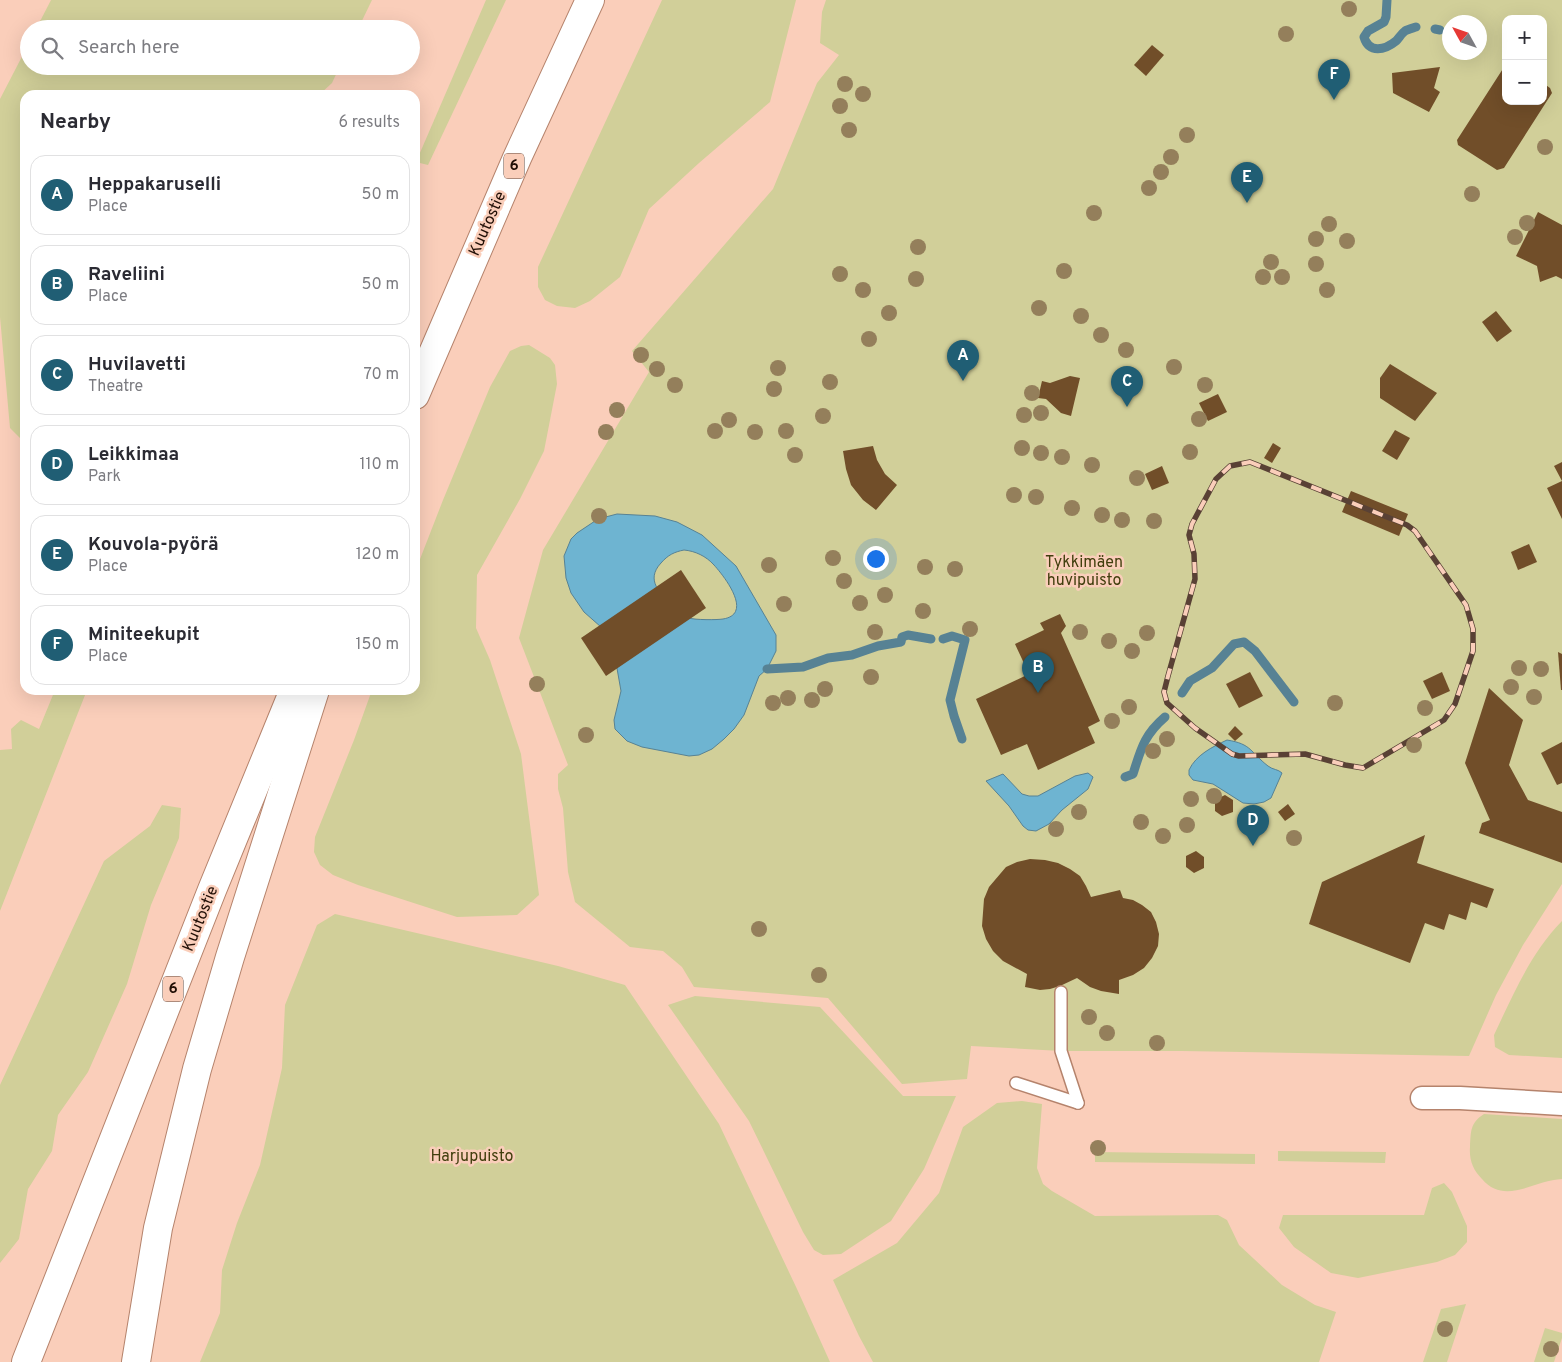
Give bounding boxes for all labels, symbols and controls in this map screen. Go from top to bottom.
north arrow [1442,15,1487,60]
map controls [1502,15,1547,105]
button: + [1502,15,1547,60]
search box [20,20,420,75]
icon: search [38,34,66,62]
text: Search here [78,36,180,60]
pin: F [1318,59,1350,100]
button: − [1502,60,1547,105]
text: Nearby [40,109,111,136]
text: 6 results [338,113,400,133]
road number: 6 [504,154,524,178]
pin: E [1231,162,1263,203]
text: Heppakaruselli [88,173,221,197]
text: A [51,185,63,205]
text: 50 m [362,185,399,205]
street label: Kuutostie [465,188,511,260]
text: Place [88,197,128,217]
text: Raveliini [88,263,165,287]
text: B [51,275,63,295]
text: 50 m [362,275,399,295]
text: Place [88,287,128,307]
pin: A [947,340,979,381]
text: Huvilavetti [88,353,186,377]
text: C [52,365,62,385]
text: 70 m [364,365,399,385]
pin: C [1111,366,1143,407]
text: Theatre [88,377,143,397]
text: Leikkimaa [88,443,179,467]
text: D [51,455,63,475]
text: 110 m [359,455,399,475]
text: Park [88,467,121,487]
text: Kouvola-pyörä [88,533,219,557]
text: E [52,545,62,565]
text: 120 m [356,545,399,565]
your location [863,546,889,572]
park label: Tykkimäen huvipuisto [1045,553,1123,591]
text: Place [88,557,128,577]
text: Miniteekupit [88,623,200,647]
text: F [52,635,62,655]
text: 150 m [356,635,399,655]
text: Place [88,647,128,667]
pin: B [1022,652,1054,693]
pin: D [1237,805,1269,846]
street label: Kuutostie [179,883,223,955]
road number: 6 [163,976,183,1002]
park label: Harjupuisto [431,1147,514,1167]

